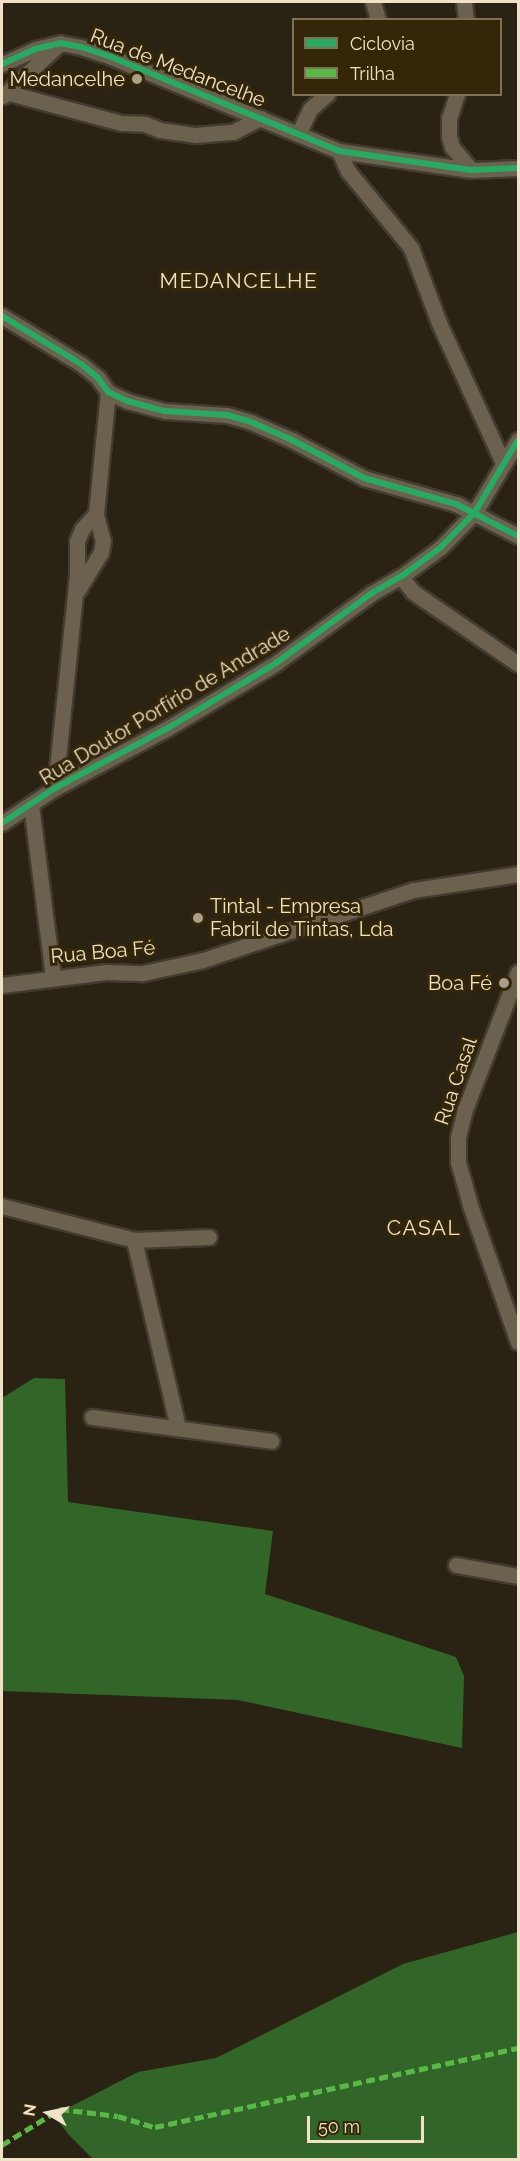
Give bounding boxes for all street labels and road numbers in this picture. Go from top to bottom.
street label: Rua de Medancelhe [87,24,269,112]
street label: Rua Doutor Porfírio de Andrade [35,621,295,791]
street label: Rua Boa Fé [50,935,156,969]
street label: Rua Casal [430,1034,482,1128]

